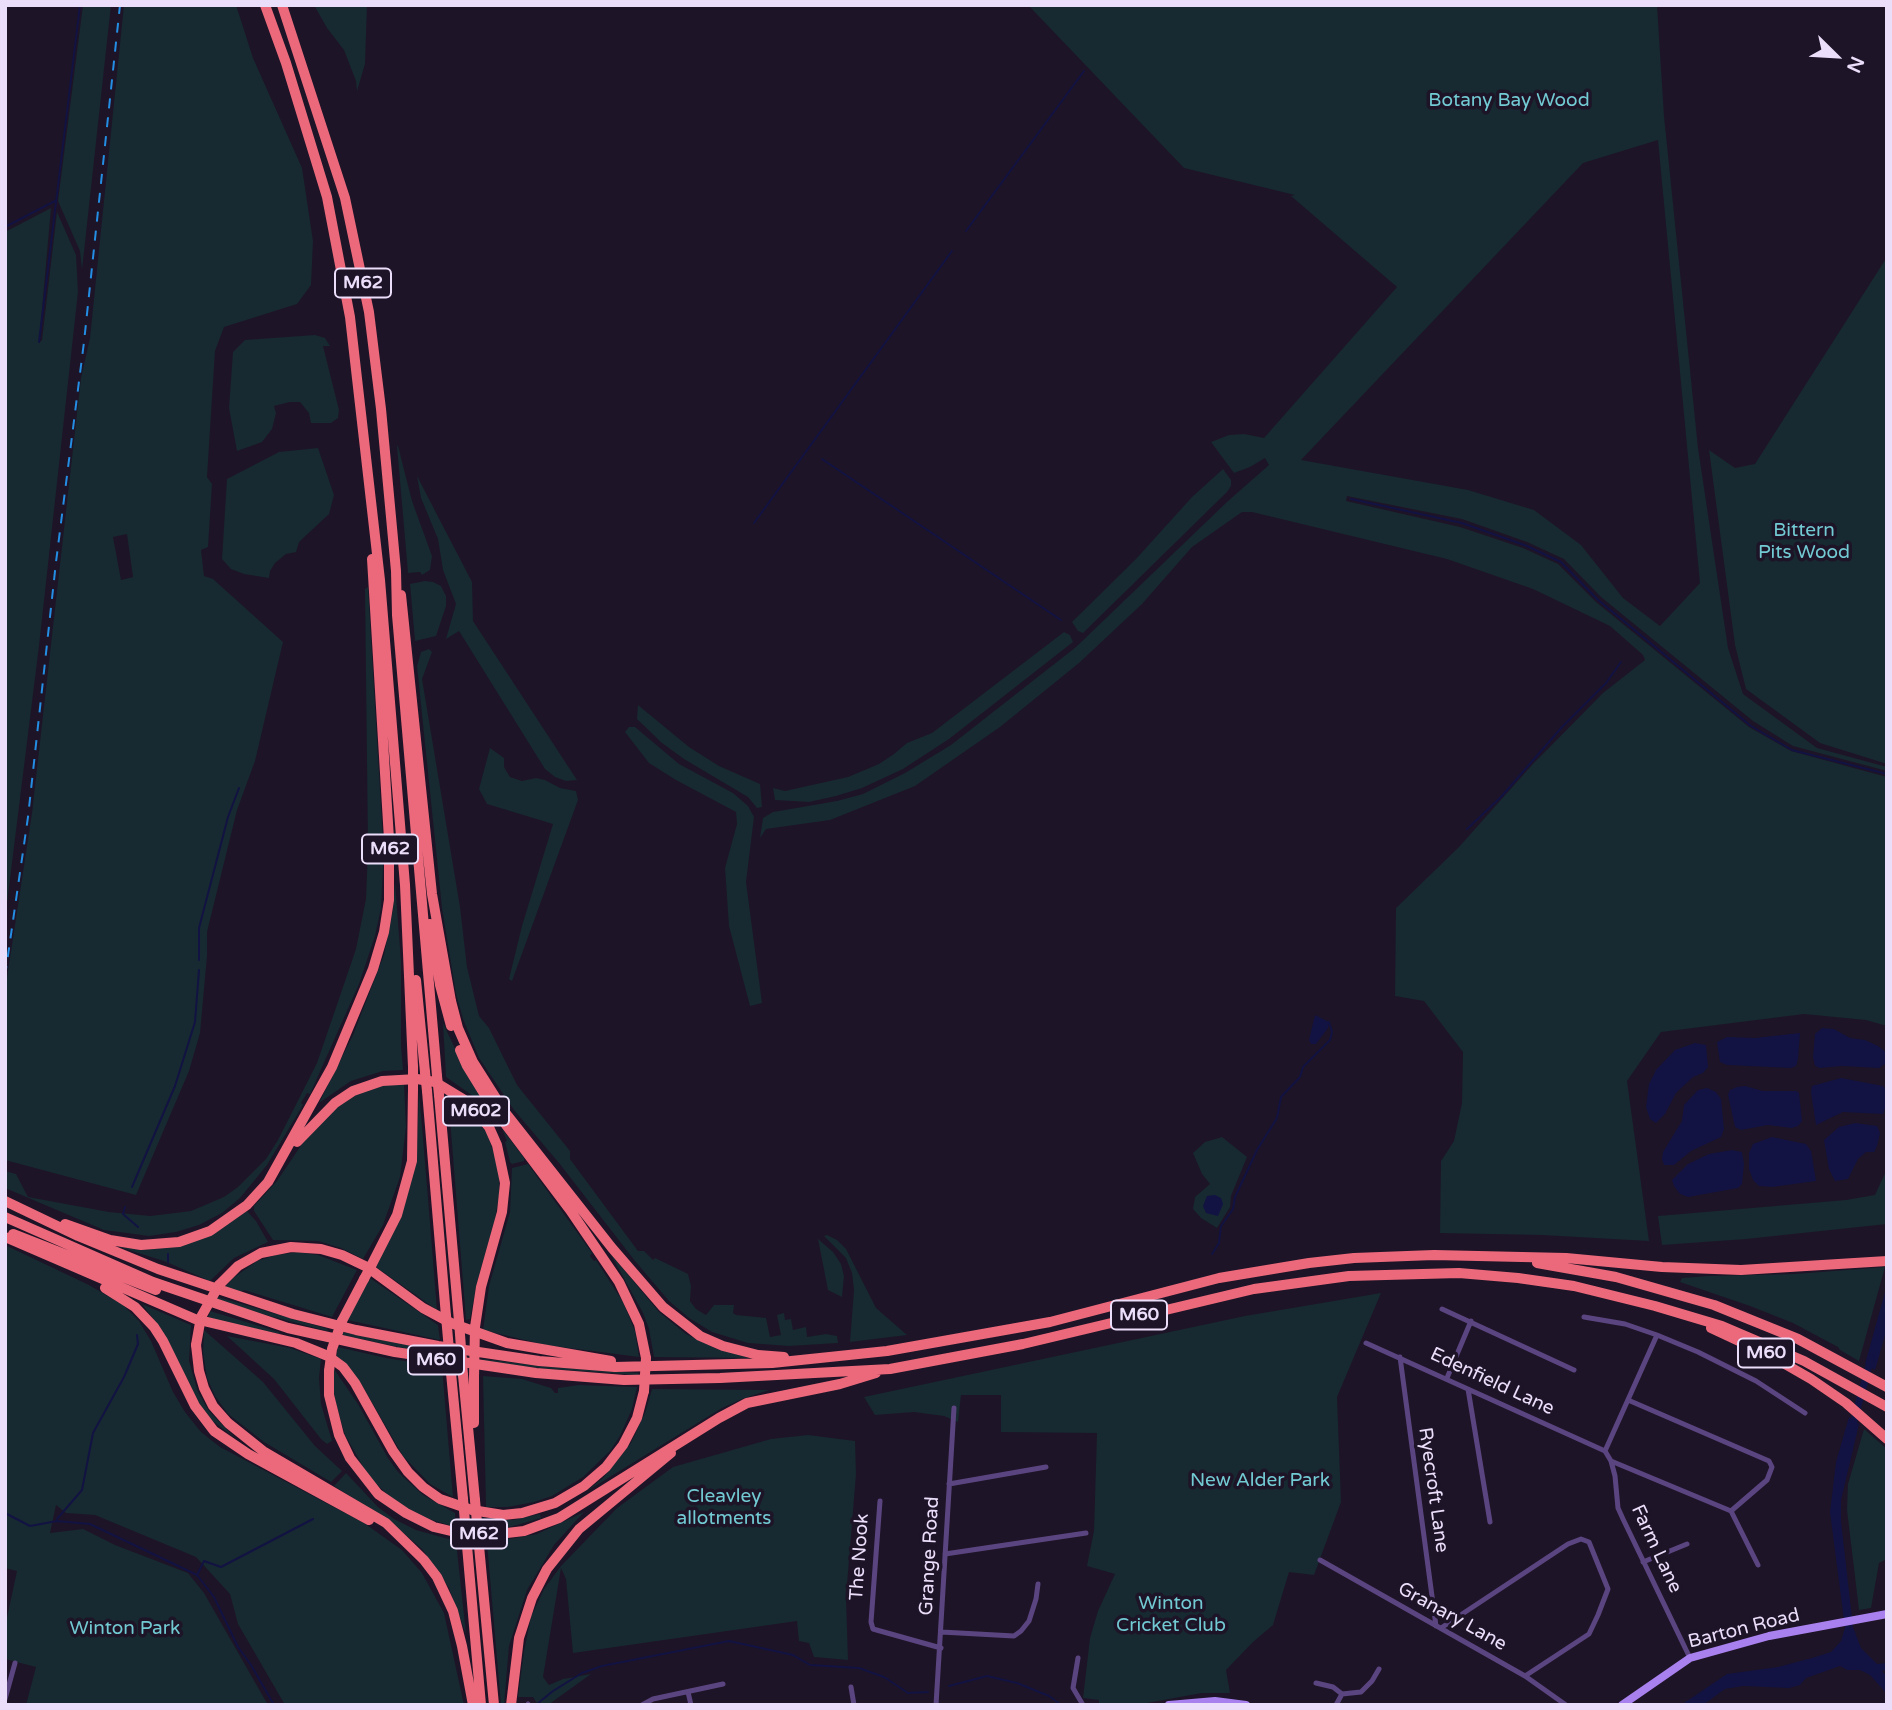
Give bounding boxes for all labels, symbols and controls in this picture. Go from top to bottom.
north arrow [1801,21,1871,91]
text: N [1842,53,1868,76]
park label: Botany Bay Wood [1428,90,1590,112]
road number: M62 [335,268,391,298]
park label: Bittern Pits Wood [1758,520,1850,564]
road number: M62 [362,834,418,864]
road number: M602 [443,1096,509,1126]
road number: M60 [1111,1300,1167,1330]
road number: M60 [1738,1338,1794,1368]
street label: Edenfield Lane [1426,1343,1558,1421]
road number: M60 [408,1345,464,1374]
street label: Ryecroft Lane [1413,1426,1453,1554]
park label: New Alder Park [1190,1470,1330,1492]
park label: Cleavley allotments [677,1486,771,1530]
street label: Grange Road [915,1496,945,1616]
street label: Farm Lane [1626,1501,1686,1597]
street label: The Nook [846,1513,874,1601]
road number: M62 [451,1520,507,1548]
street label: Granary Lane [1394,1578,1510,1656]
park label: Winton Cricket Club [1116,1593,1226,1637]
street label: Barton Road [1686,1604,1802,1654]
park label: Winton Park [70,1618,180,1640]

